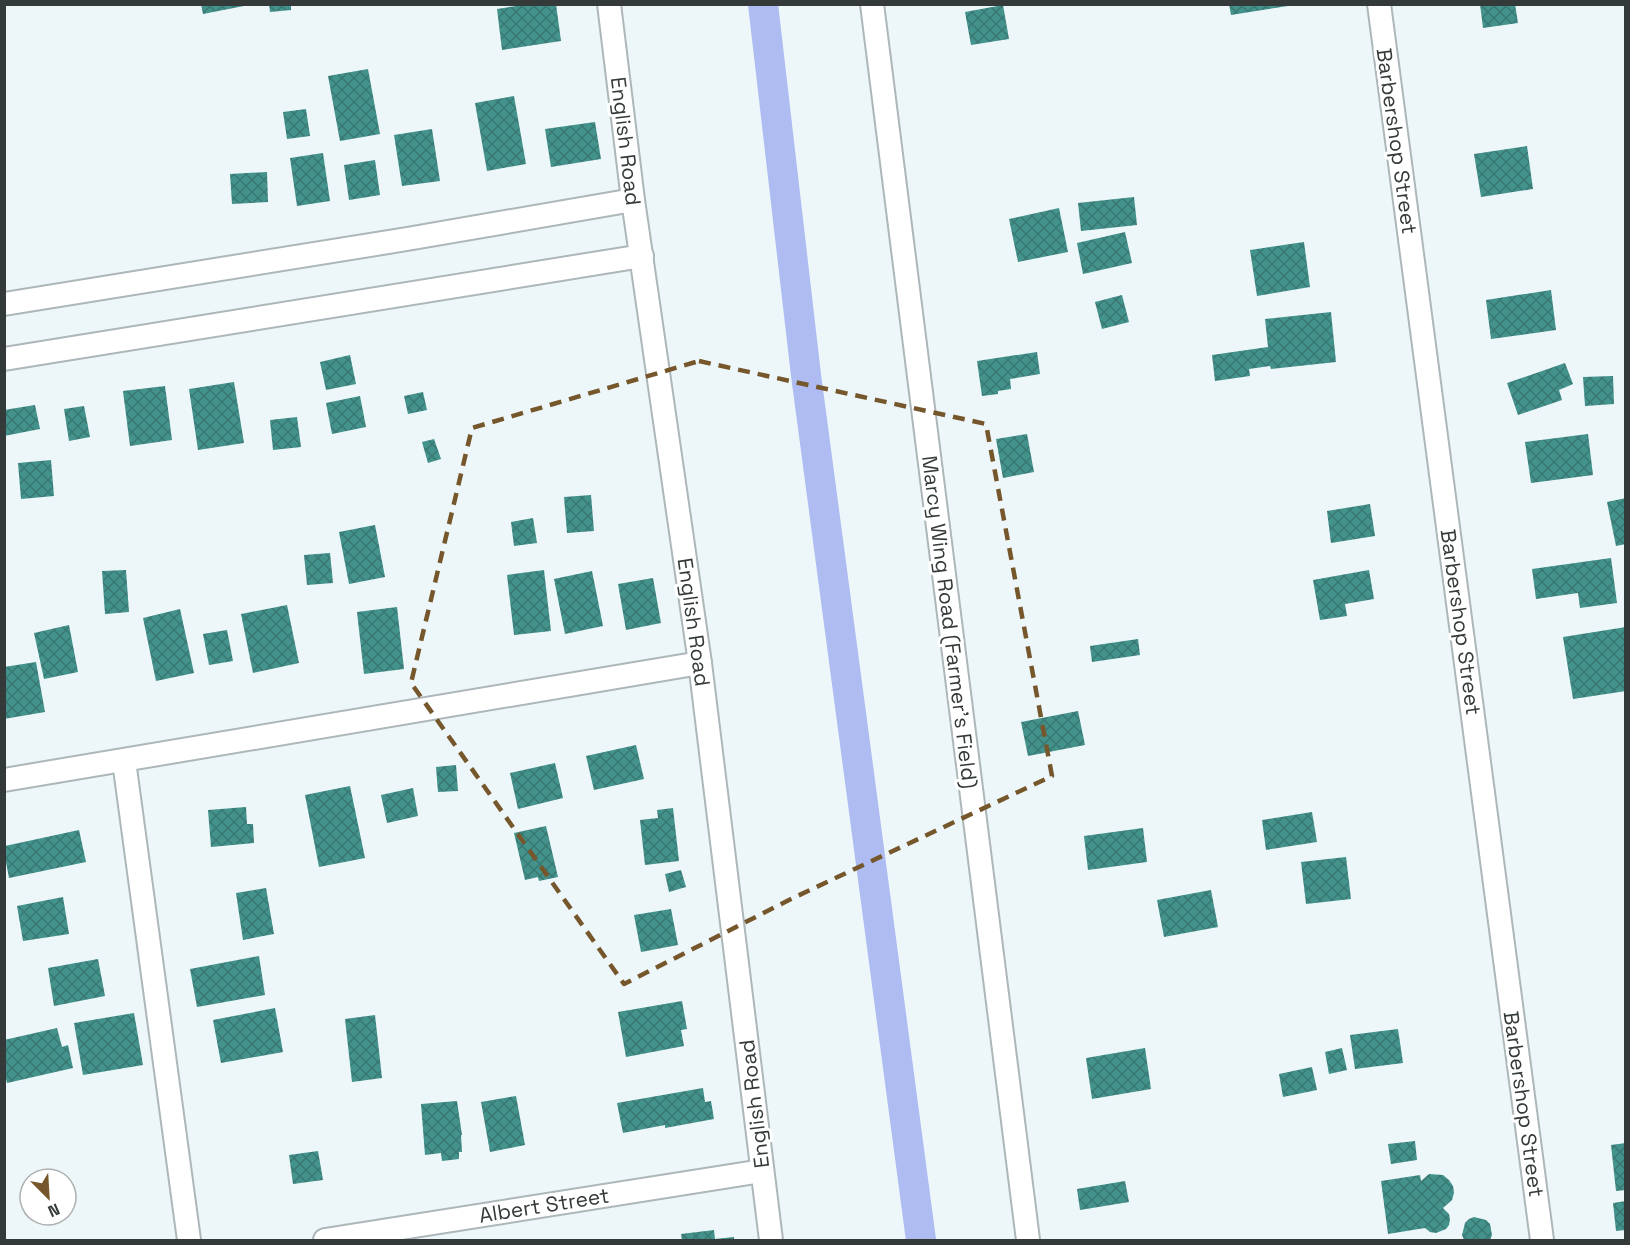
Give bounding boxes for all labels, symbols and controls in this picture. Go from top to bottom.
street label: Barbershop Street [1371,46,1423,236]
street label: English Road [605,75,647,207]
street label: Marcy Wing Road (Farmer's Field) [916,454,984,790]
street label: Barbershop Street [1435,527,1487,717]
street label: English Road [672,556,716,688]
street label: Barbershop Street [1498,1009,1550,1199]
street label: English Road [733,1038,775,1170]
north arrow [18,1167,78,1227]
street label: Albert Street [477,1181,611,1229]
text: N [45,1198,63,1222]

